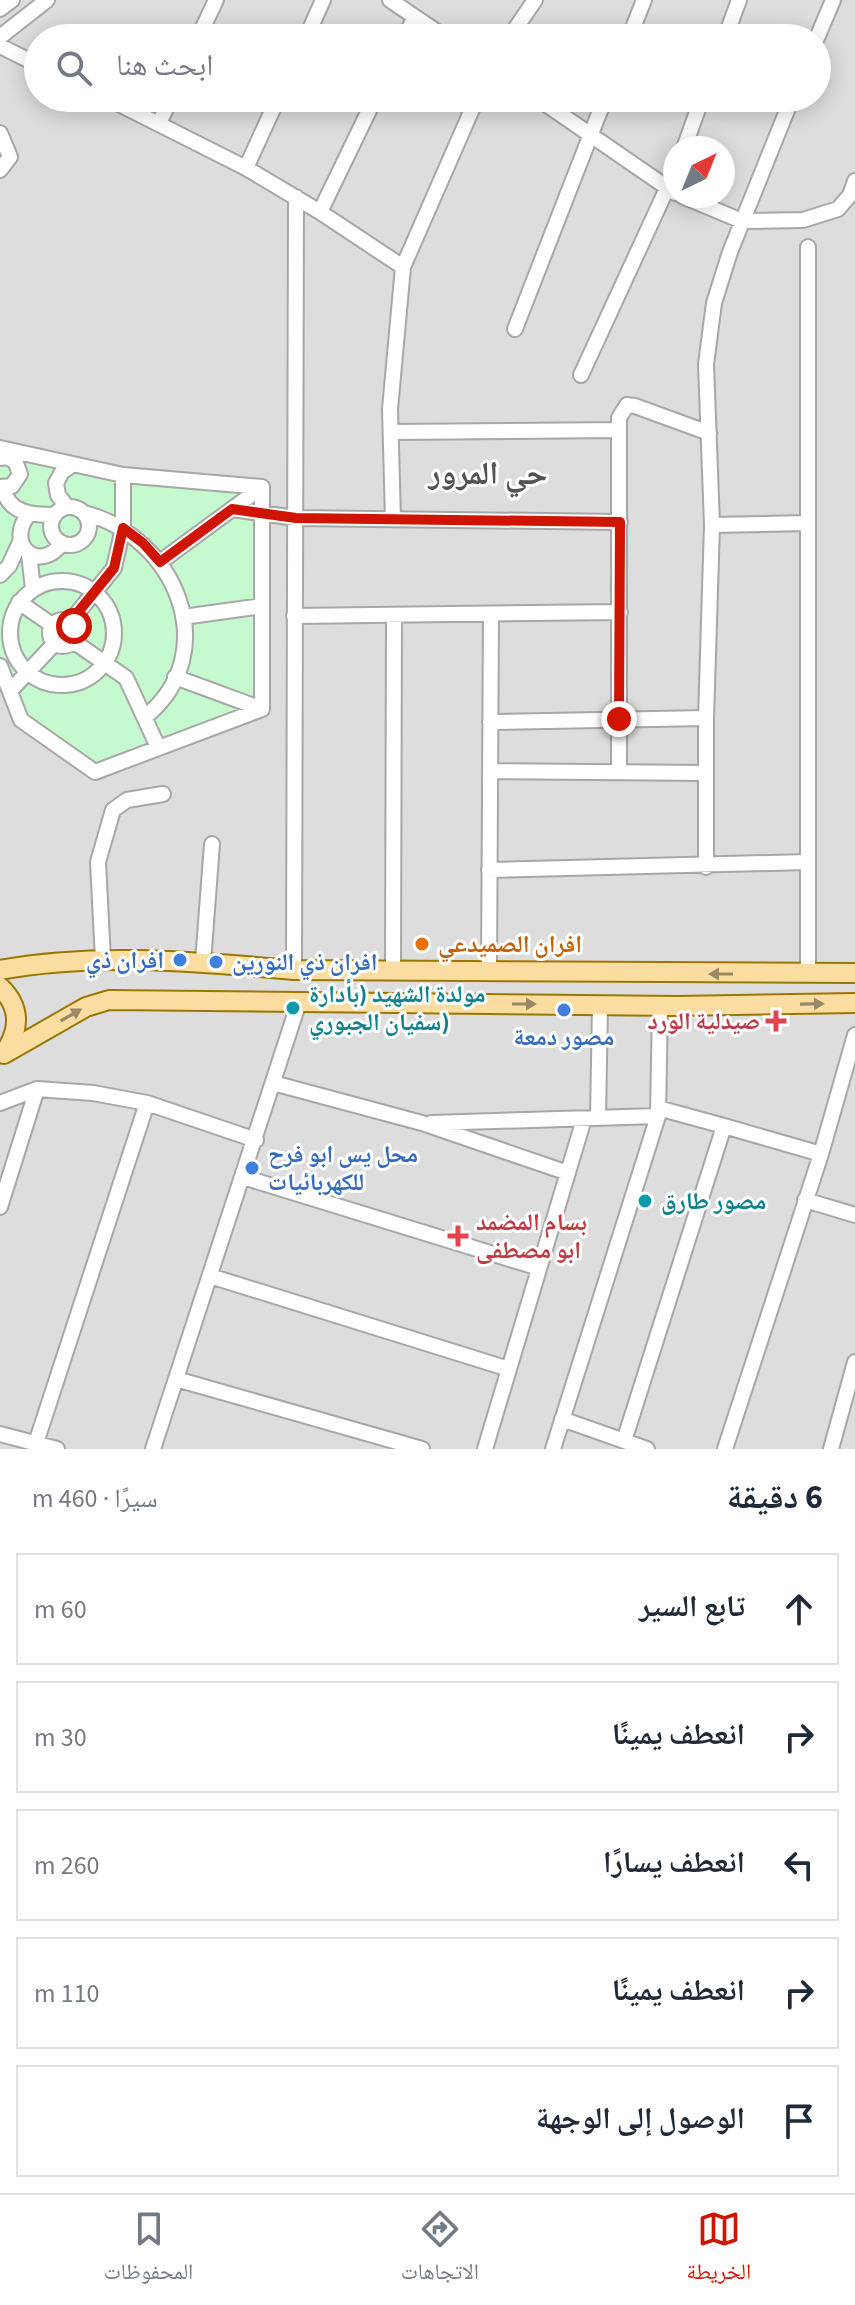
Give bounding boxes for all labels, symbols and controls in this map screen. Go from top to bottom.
search box [24,24,831,112]
text: ابحث هنا [116,44,213,87]
icon: search [52,46,96,90]
north arrow [663,136,735,208]
district label: حي المرور [426,451,548,498]
route start [56,608,92,644]
route end [601,701,637,737]
place label: افران الصميدعي [438,927,582,963]
marker: افران الصميدعي [413,935,431,953]
place label: افران ذي [86,943,164,979]
place label: افران ذي النورين [232,945,378,981]
marker: افران ذي [171,951,189,969]
marker: افران ذي النورين [207,953,225,971]
one-way arrow [708,968,733,980]
place label: مولدة الشهيد (بأدارة سفيان الجبوري) [309,977,486,1041]
one-way arrow [512,998,537,1010]
one-way arrow [800,998,825,1010]
marker: مولدة الشهيد (بأدارة سفيان الجبوري) [284,999,302,1017]
marker: مصور دمعة [555,1001,573,1019]
place label: صيدلية الورد [648,1004,760,1039]
one-way arrow [60,1008,82,1022]
marker: صيدلية الورد [767,1012,785,1030]
place label: مصور دمعة [514,1020,614,1055]
place label: محل يس ابو فرح للكهربائيات [268,1137,418,1200]
marker: محل يس ابو فرح للكهربائيات [243,1159,261,1177]
place label: مصور طارق [661,1184,766,1219]
marker: مصور طارق [636,1192,654,1210]
place label: بسام المضمد ابو مصطفى [476,1205,587,1268]
marker: بسام المضمد ابو مصطفى [447,1225,469,1247]
text: 6 دقيقة [727,1473,823,1522]
text: سيرًا · 460 m [32,1480,158,1517]
text: تابع السير [639,1585,745,1628]
icon: ahead [777,1587,821,1631]
text: 60 m [34,1591,87,1628]
text: انعطف يمينًا [612,1713,745,1756]
icon: right [777,1715,821,1759]
text: 30 m [34,1719,87,1756]
text: انعطف يسارًا [603,1841,745,1884]
icon: left [777,1843,821,1887]
text: 260 m [34,1847,100,1884]
text: انعطف يمينًا [612,1969,745,2012]
icon: right [777,1971,821,2015]
text: 110 m [34,1975,100,2012]
text: الوصول إلى الوجهة [536,2097,745,2140]
icon: arrive [777,2099,821,2143]
tab: المحفوظات [104,2207,193,2293]
tab: الاتجاهات [401,2207,479,2293]
tab: الخريطة [686,2207,751,2293]

